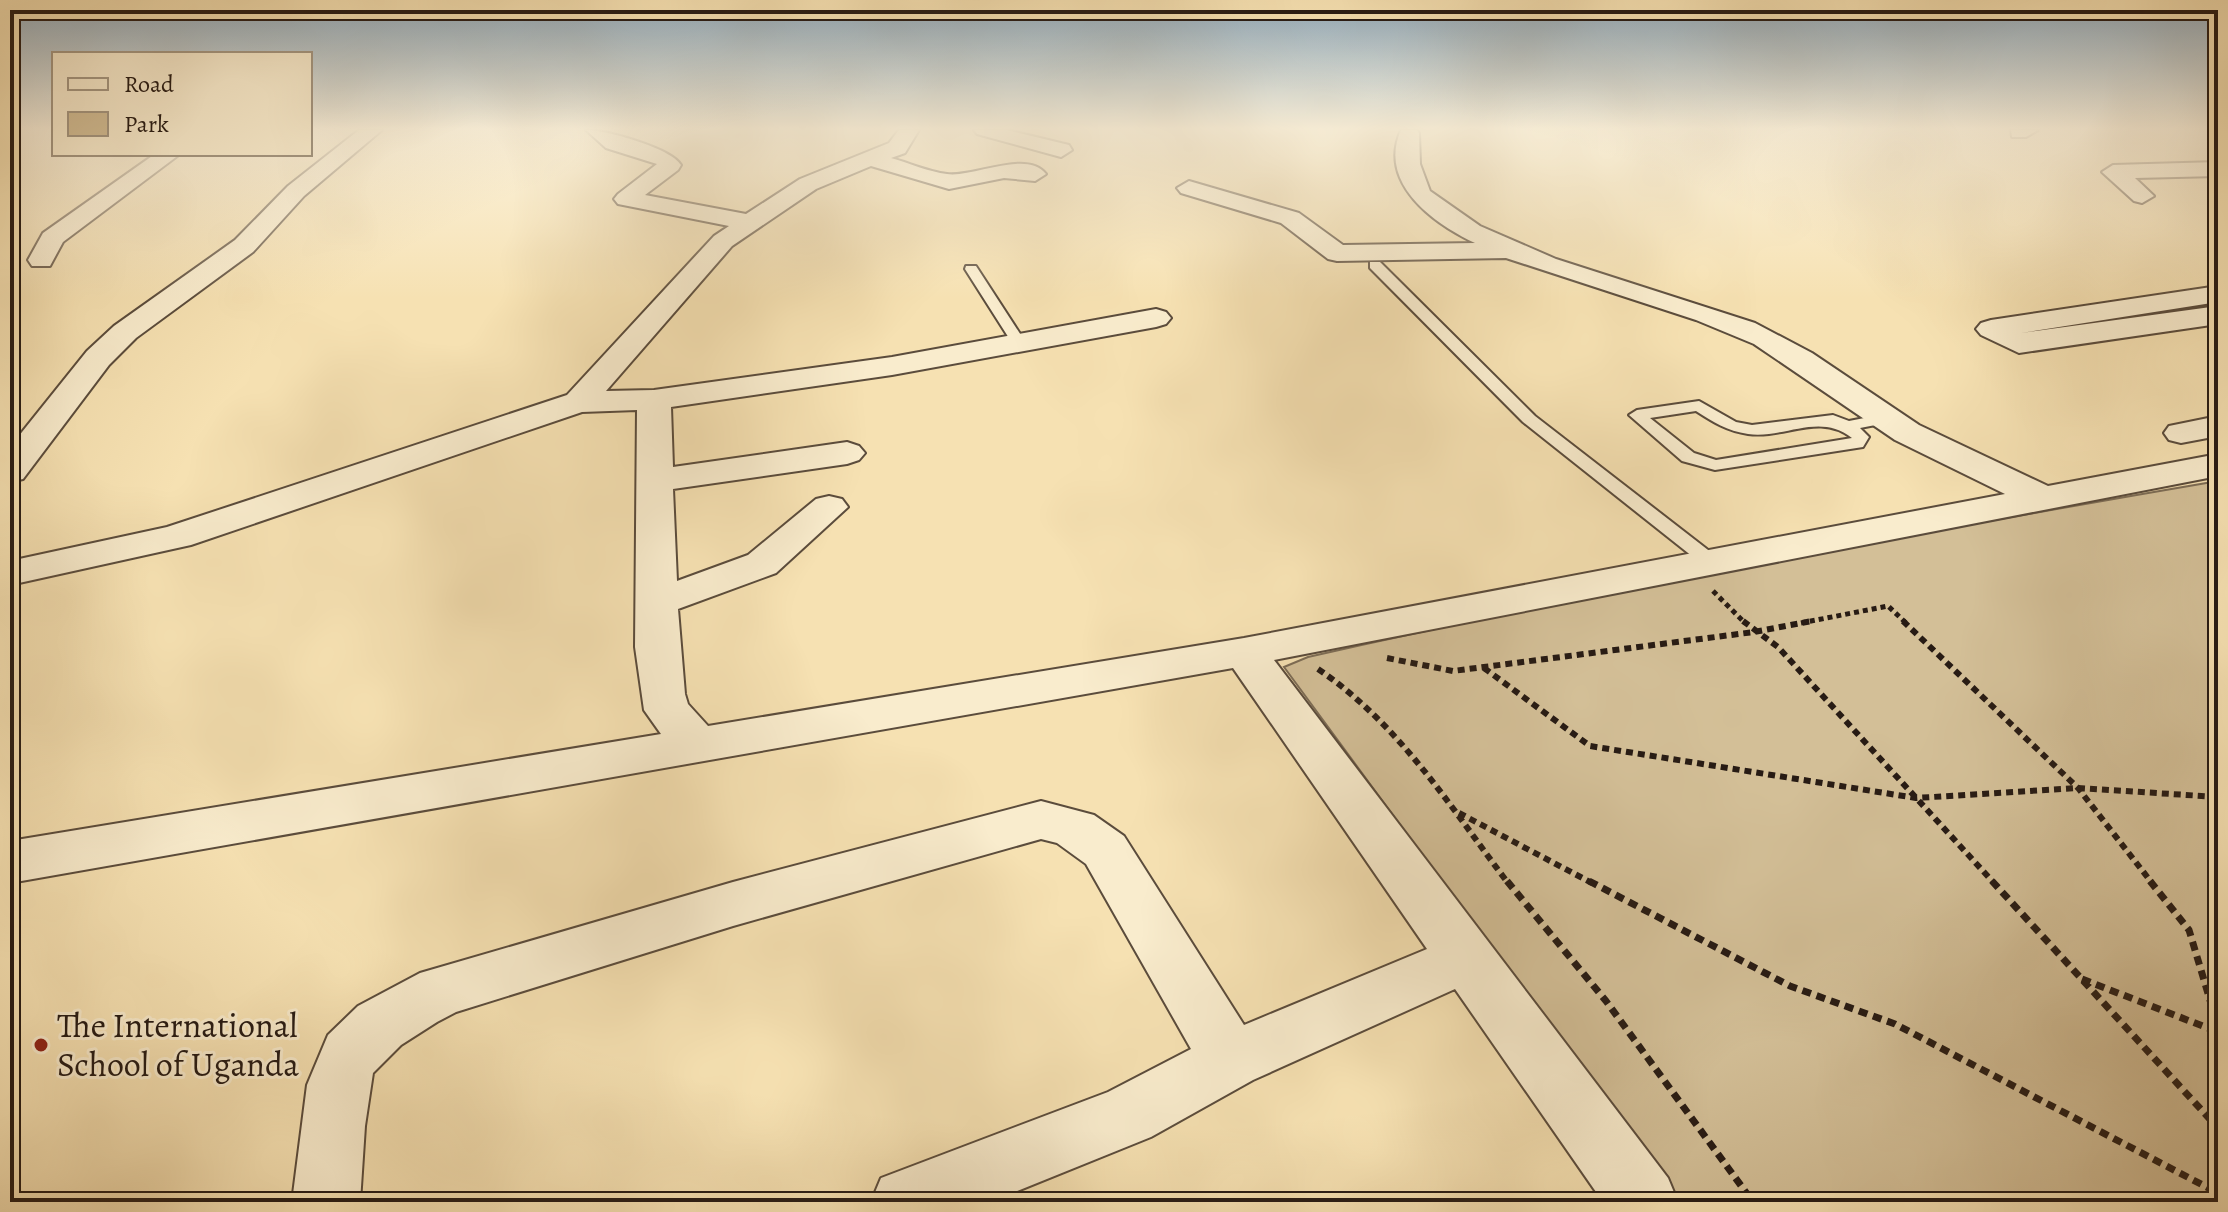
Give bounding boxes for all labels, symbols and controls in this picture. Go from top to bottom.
legend [52,52,312,156]
text: Road [124,68,174,100]
text: Park [124,108,169,140]
place label: The International School of Uganda [57,1002,299,1088]
marker: The International School of Uganda [32,1036,50,1054]

